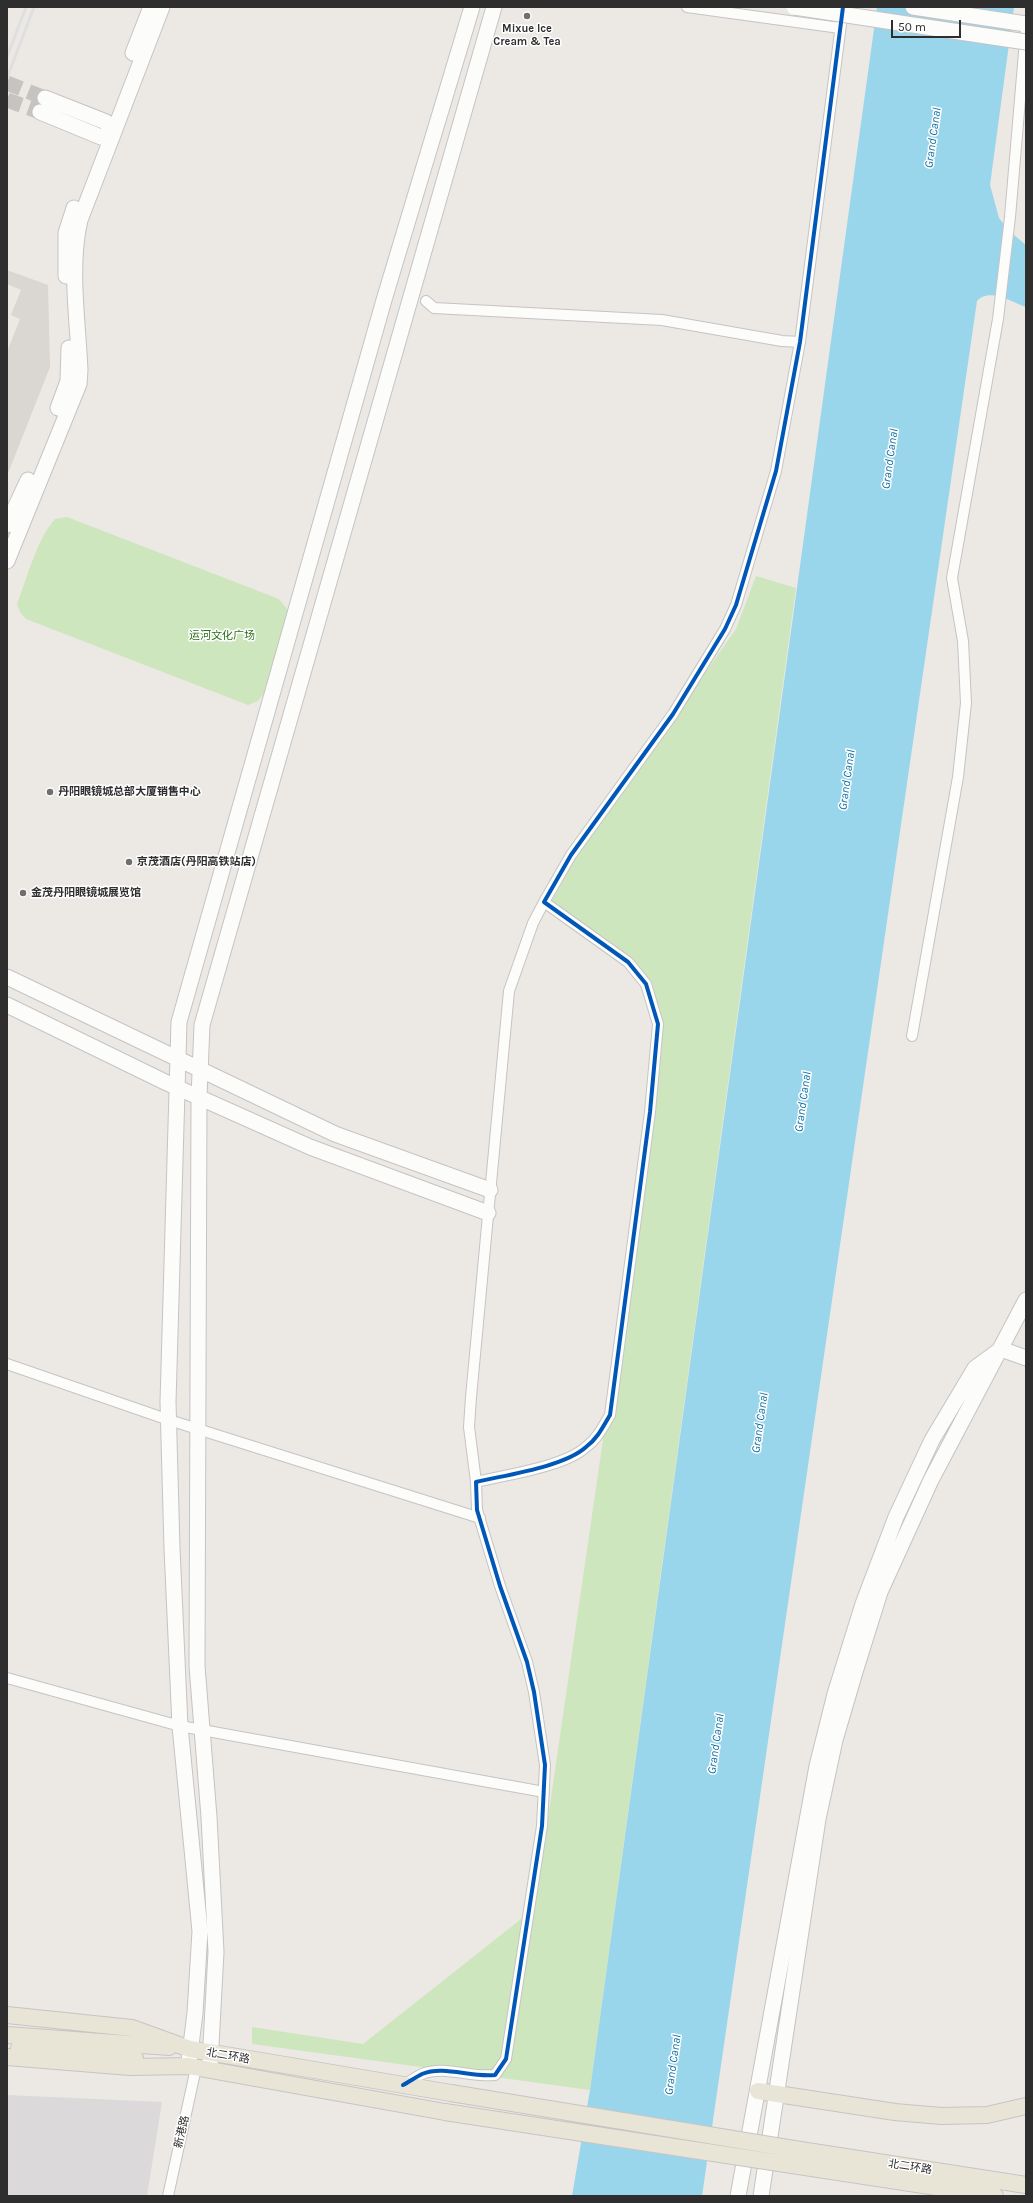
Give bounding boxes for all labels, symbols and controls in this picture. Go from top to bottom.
marker: Mixue Ice Cream & Tea [522,11,532,21]
scale bar [893,12,963,38]
text: 50 m [898,20,926,34]
place label: Mixue Ice Cream & Tea [493,22,561,48]
water label: Grand Canal [922,107,944,169]
water label: Grand Canal [879,428,901,490]
park label: 运河文化广场 [189,629,255,643]
water label: Grand Canal [836,749,858,811]
place label: 丹阳眼镜城总部大厦销售中心 [58,785,201,799]
marker: 丹阳眼镜城总部大厦销售中心 [45,787,55,797]
place label: 京茂酒店(丹阳高铁站店) [137,855,256,869]
marker: 京茂酒店(丹阳高铁站店) [124,857,134,867]
place label: 金茂丹阳眼镜城展览馆 [31,886,141,900]
marker: 金茂丹阳眼镜城展览馆 [18,888,28,898]
water label: Grand Canal [792,1071,814,1133]
water label: Grand Canal [749,1392,771,1454]
water label: Grand Canal [705,1713,727,1775]
water label: Grand Canal [662,2034,684,2096]
street label: 北二环路 [205,2046,251,2066]
street label: 新港路 [172,2114,192,2150]
street label: 北二环路 [887,2157,933,2177]

